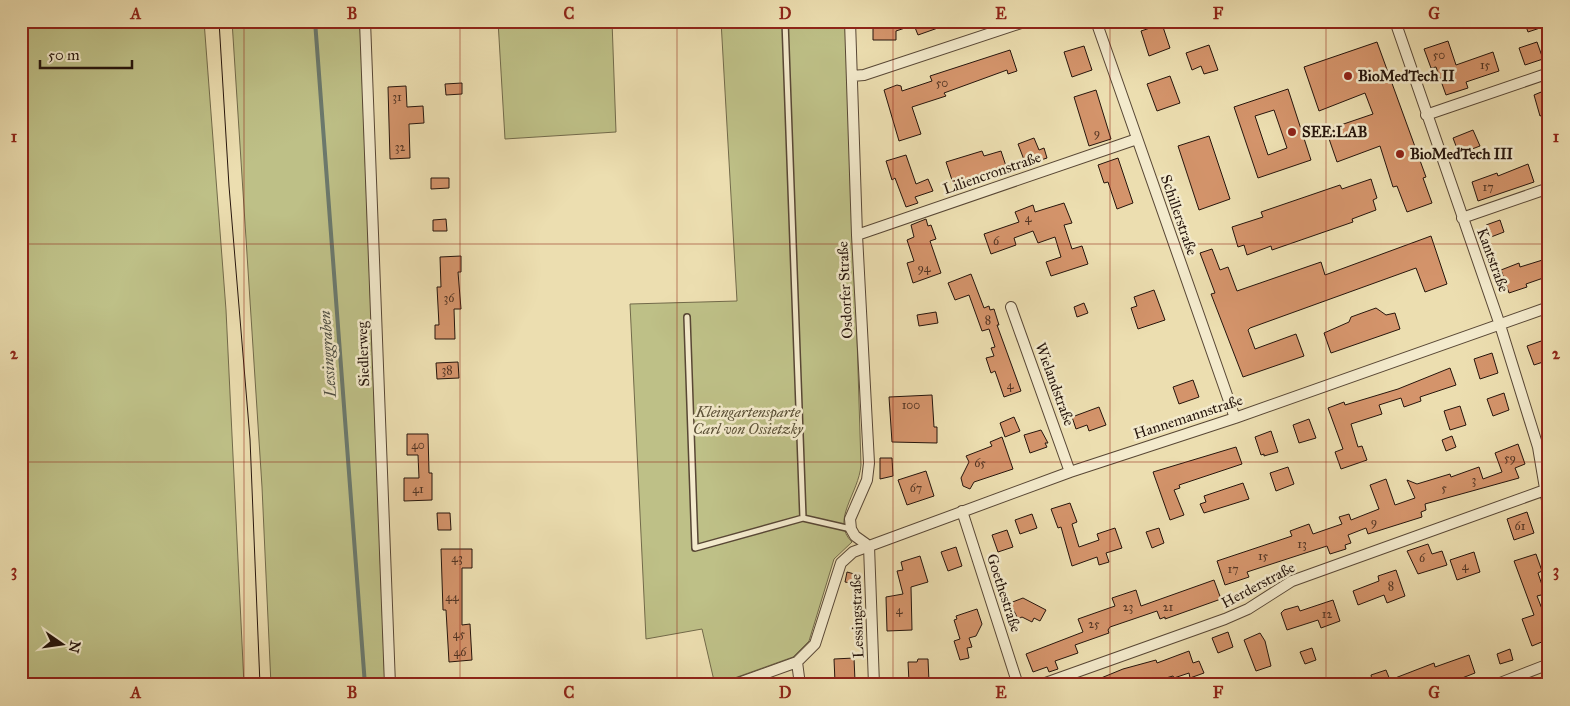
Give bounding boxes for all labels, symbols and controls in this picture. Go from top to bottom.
text: A [130,4,142,23]
text: B [347,4,357,23]
text: C [564,4,575,23]
text: D [779,4,792,23]
text: E [995,4,1007,23]
text: F [1213,4,1224,23]
text: G [1428,4,1440,23]
scale bar [40,38,132,70]
text: 50 m [48,46,80,64]
house number: 50 [1433,48,1445,62]
house number: 15 [1480,58,1491,72]
place label: BioMedTech II [1358,67,1455,85]
marker: BioMedTech II [1342,70,1354,82]
house number: 50 [936,76,948,90]
house number: 31 [392,90,402,104]
place label: SEE:LAB [1302,123,1368,141]
house number: 9 [1094,126,1100,140]
marker: SEE:LAB [1286,126,1298,138]
text: 1 [11,127,18,146]
text: 1 [1553,127,1560,146]
house number: 32 [395,140,405,154]
place label: BioMedTech III [1410,145,1514,163]
street label: Liliencronstraße [941,148,1043,198]
marker: BioMedTech III [1394,148,1406,160]
street label: Schillerstraße [1157,172,1201,258]
house number: 17 [1482,180,1494,194]
house number: 4 [1025,211,1032,225]
street label: Kantstraße [1473,225,1513,295]
house number: 6 [993,234,1000,248]
street label: Osdorfer Straße [833,241,857,339]
house number: 94 [917,261,931,275]
house number: 36 [444,291,455,305]
water label: Lessinggraben [315,309,340,399]
house number: 8 [985,313,991,327]
street label: Siedlerweg [353,320,373,387]
street label: Wielandstraße [1032,340,1078,428]
text: 2 [10,344,19,363]
text: 2 [1552,344,1561,363]
house number: 38 [441,363,453,377]
house number: 4 [1007,378,1014,392]
street label: Hannemannstraße [1131,391,1245,443]
house number: 100 [902,398,920,412]
park label: Kleingartensparte Carl von Ossietzky [693,403,804,438]
house number: 40 [411,438,425,452]
house number: 59 [1504,451,1516,465]
house number: 65 [974,456,986,470]
house number: 3 [1472,473,1477,487]
house number: 67 [910,481,922,495]
house number: 5 [1441,481,1447,495]
house number: 41 [412,482,424,496]
house number: 9 [1371,515,1377,529]
house number: 61 [1515,519,1526,533]
house number: 13 [1297,537,1307,551]
house number: 15 [1258,549,1269,563]
house number: 43 [451,551,463,565]
street label: Goethestraße [983,551,1025,635]
house number: 6 [1419,551,1426,565]
street label: Herderstraße [1218,558,1298,612]
house number: 4 [1462,559,1469,573]
text: 3 [11,561,17,581]
text: 3 [1553,561,1559,581]
house number: 17 [1227,562,1239,576]
street label: Lessingstraße [847,574,867,658]
house number: 8 [1388,579,1394,593]
house number: 44 [445,590,459,604]
house number: 23 [1123,600,1134,614]
house number: 21 [1163,600,1174,614]
house number: 4 [896,603,903,617]
house number: 12 [1322,607,1332,621]
house number: 25 [1088,617,1100,631]
north arrow [38,618,88,668]
house number: 45 [453,627,466,641]
text: N [65,639,84,655]
house number: 46 [454,645,467,659]
text: A [130,683,142,702]
text: B [347,683,357,702]
text: C [564,683,575,702]
text: D [779,683,792,702]
text: E [995,683,1007,702]
text: F [1213,683,1224,702]
text: G [1428,683,1440,702]

